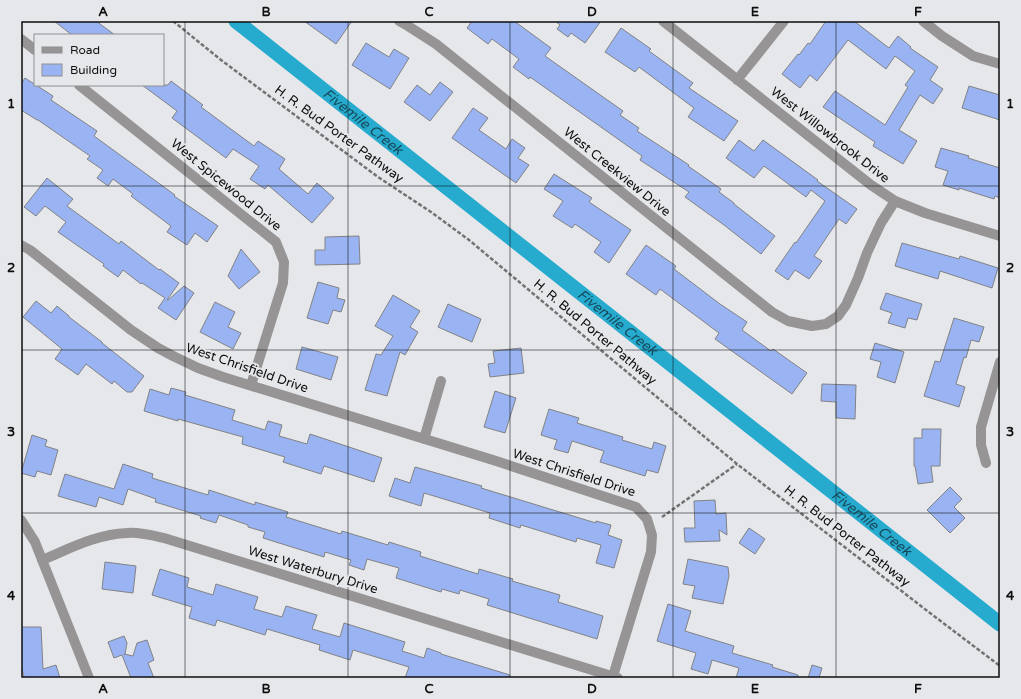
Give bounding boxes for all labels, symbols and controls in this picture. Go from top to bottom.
text: A [98,4,108,20]
text: B [261,4,271,20]
text: C [424,4,434,20]
text: D [587,4,597,20]
text: E [751,4,759,20]
text: F [914,4,922,20]
legend [34,34,164,86]
text: Road [70,43,100,57]
text: Building [70,63,117,77]
street label: H. R. Bud Porter Pathway [271,82,407,186]
street label: West Willowbrook Drive [767,84,893,186]
water label: Fivemile Creek [320,85,408,159]
text: 1 [7,96,15,112]
text: 1 [1006,96,1014,112]
street label: West Creekview Drive [560,124,674,220]
street label: West Spicewood Drive [168,135,284,235]
text: 2 [7,260,15,276]
text: 2 [1006,260,1014,276]
street label: H. R. Bud Porter Pathway [530,276,660,388]
water label: Fivemile Creek [574,285,662,360]
street label: West Chrisfield Drive [184,340,310,396]
text: 3 [7,424,15,440]
text: 3 [1006,424,1014,440]
street label: West Chrisfield Drive [510,446,638,500]
street label: H. R. Bud Porter Pathway [781,482,913,590]
water label: Fivemile Creek [829,486,916,560]
street label: West Waterbury Drive [246,543,380,597]
text: 4 [7,588,16,604]
text: 4 [1006,588,1015,604]
text: A [98,681,108,697]
text: B [261,681,271,697]
text: C [424,681,434,697]
text: D [587,681,597,697]
text: E [751,681,759,697]
text: F [914,681,922,697]

